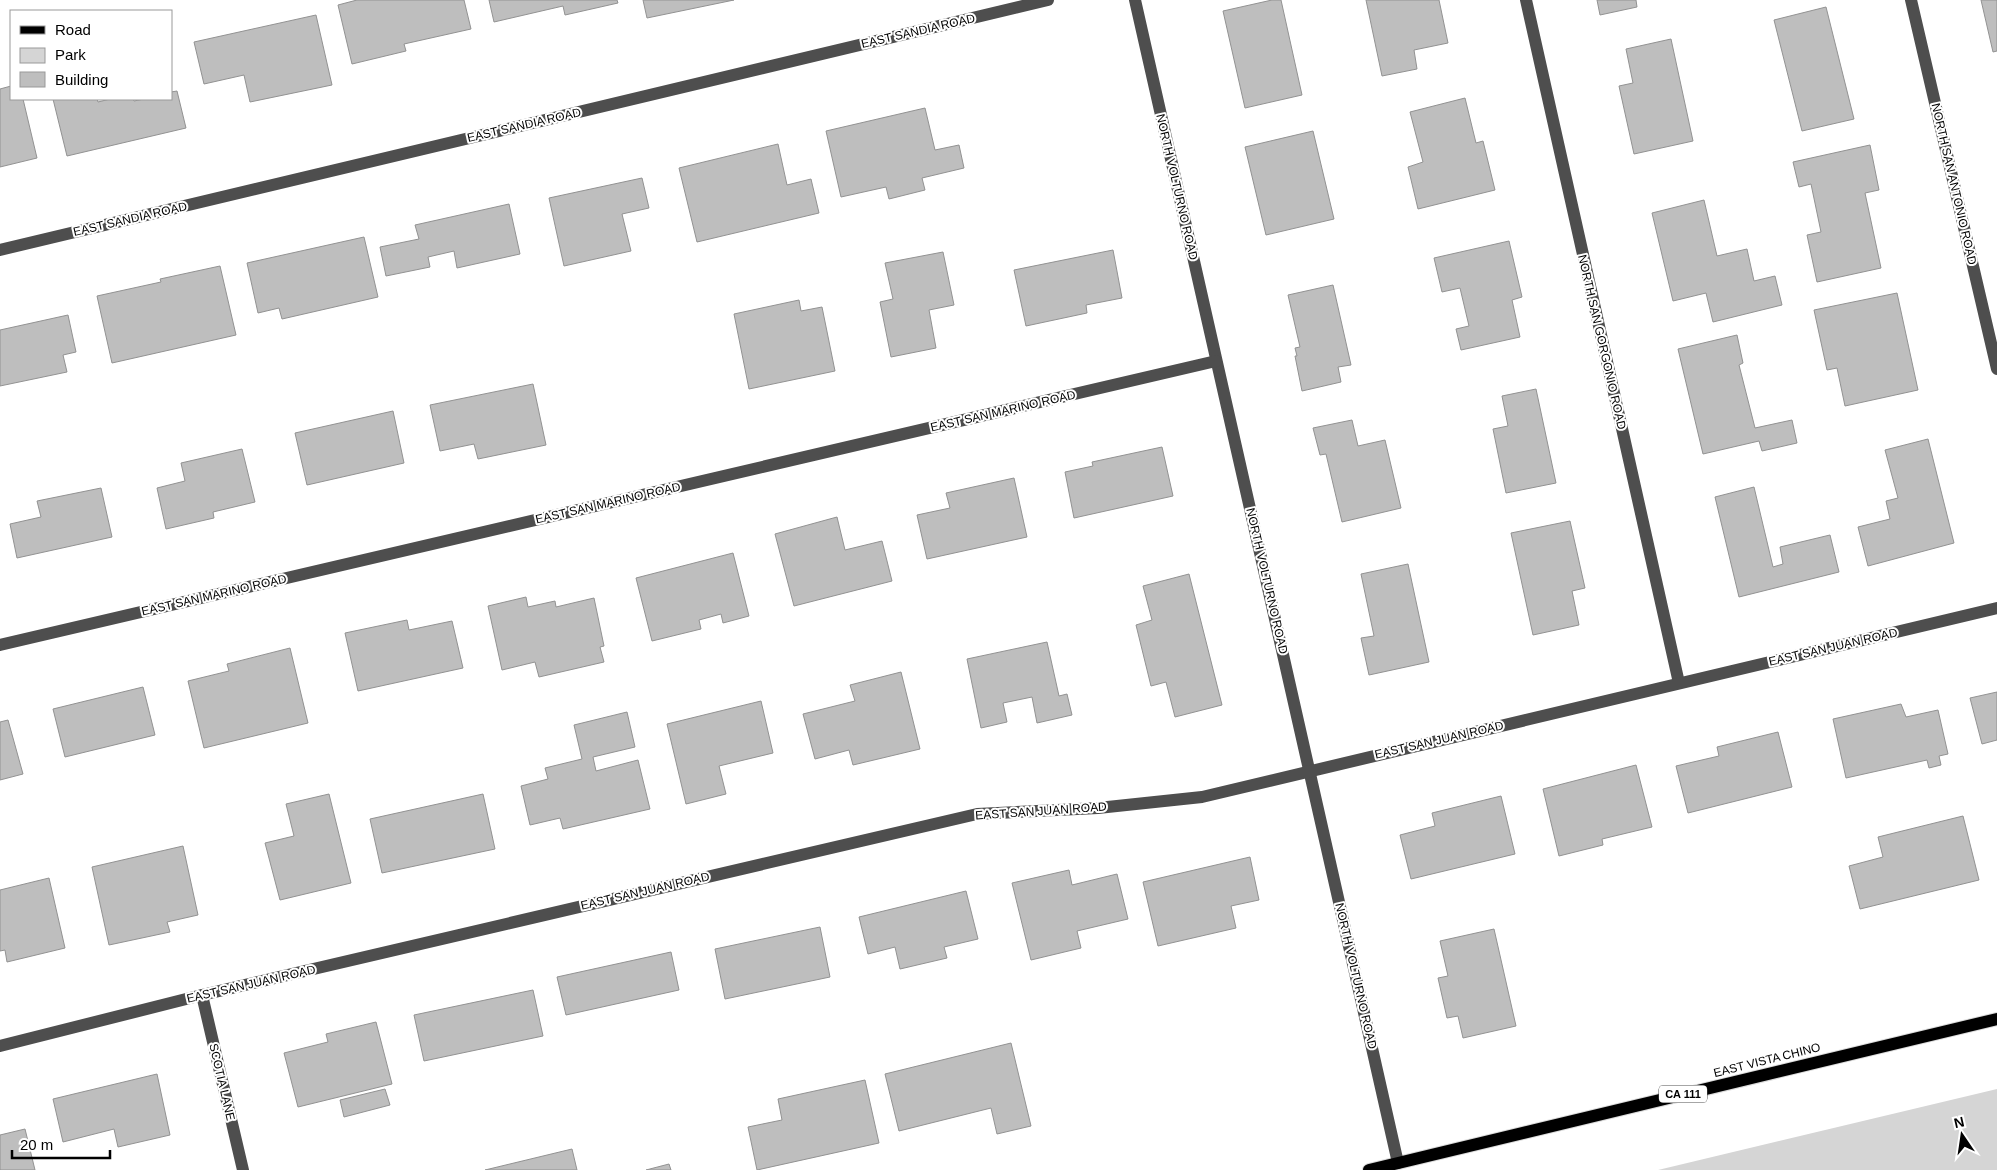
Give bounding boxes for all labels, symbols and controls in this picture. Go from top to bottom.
legend [10,10,172,100]
street label: EAST SANDIA ROAD [860,11,977,51]
text: Road [55,21,91,38]
text: Park [55,46,86,63]
text: Building [55,71,108,88]
street label: NORTH SAN ANTONIO ROAD [1929,102,1980,267]
street label: EAST SANDIA ROAD [466,105,583,145]
street label: NORTH VOLTURNO ROAD [1153,113,1201,262]
street label: EAST SANDIA ROAD [72,199,189,239]
street label: NORTH SAN GORGONIO ROAD [1575,253,1629,431]
street label: EAST SAN MARINO ROAD [929,387,1077,435]
street label: EAST SAN MARINO ROAD [534,479,682,527]
street label: NORTH VOLTURNO ROAD [1243,507,1291,656]
street label: EAST SAN MARINO ROAD [140,571,288,619]
street label: EAST SAN JUAN ROAD [1767,625,1899,669]
street label: EAST SAN JUAN ROAD [1373,718,1505,762]
street label: EAST SAN JUAN ROAD [975,799,1108,823]
street label: EAST SAN JUAN ROAD [579,869,711,913]
street label: NORTH VOLTURNO ROAD [1332,902,1380,1051]
street label: EAST SAN JUAN ROAD [185,962,317,1006]
street label: EAST VISTA CHINO [1712,1040,1822,1080]
street label: SCOTIA LANE [206,1042,238,1122]
road number: CA 111 [1659,1086,1707,1102]
north arrow [1937,1110,1987,1160]
text: N [1952,1113,1966,1131]
scale bar [12,1128,110,1160]
text: 20 m [20,1136,53,1153]

